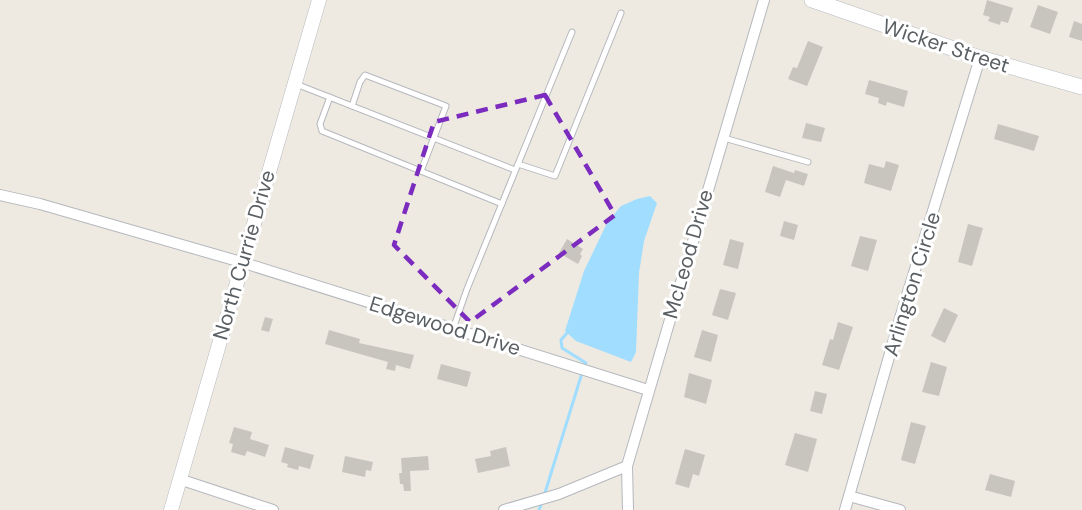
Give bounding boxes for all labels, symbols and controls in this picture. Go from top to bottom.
street label: Wicker Street [879,12,1013,80]
street label: North Currie Drive [206,167,282,343]
street label: McLeod Drive [656,186,720,322]
street label: Arlington Circle [877,208,947,360]
street label: Edgewood Drive [366,290,524,362]

